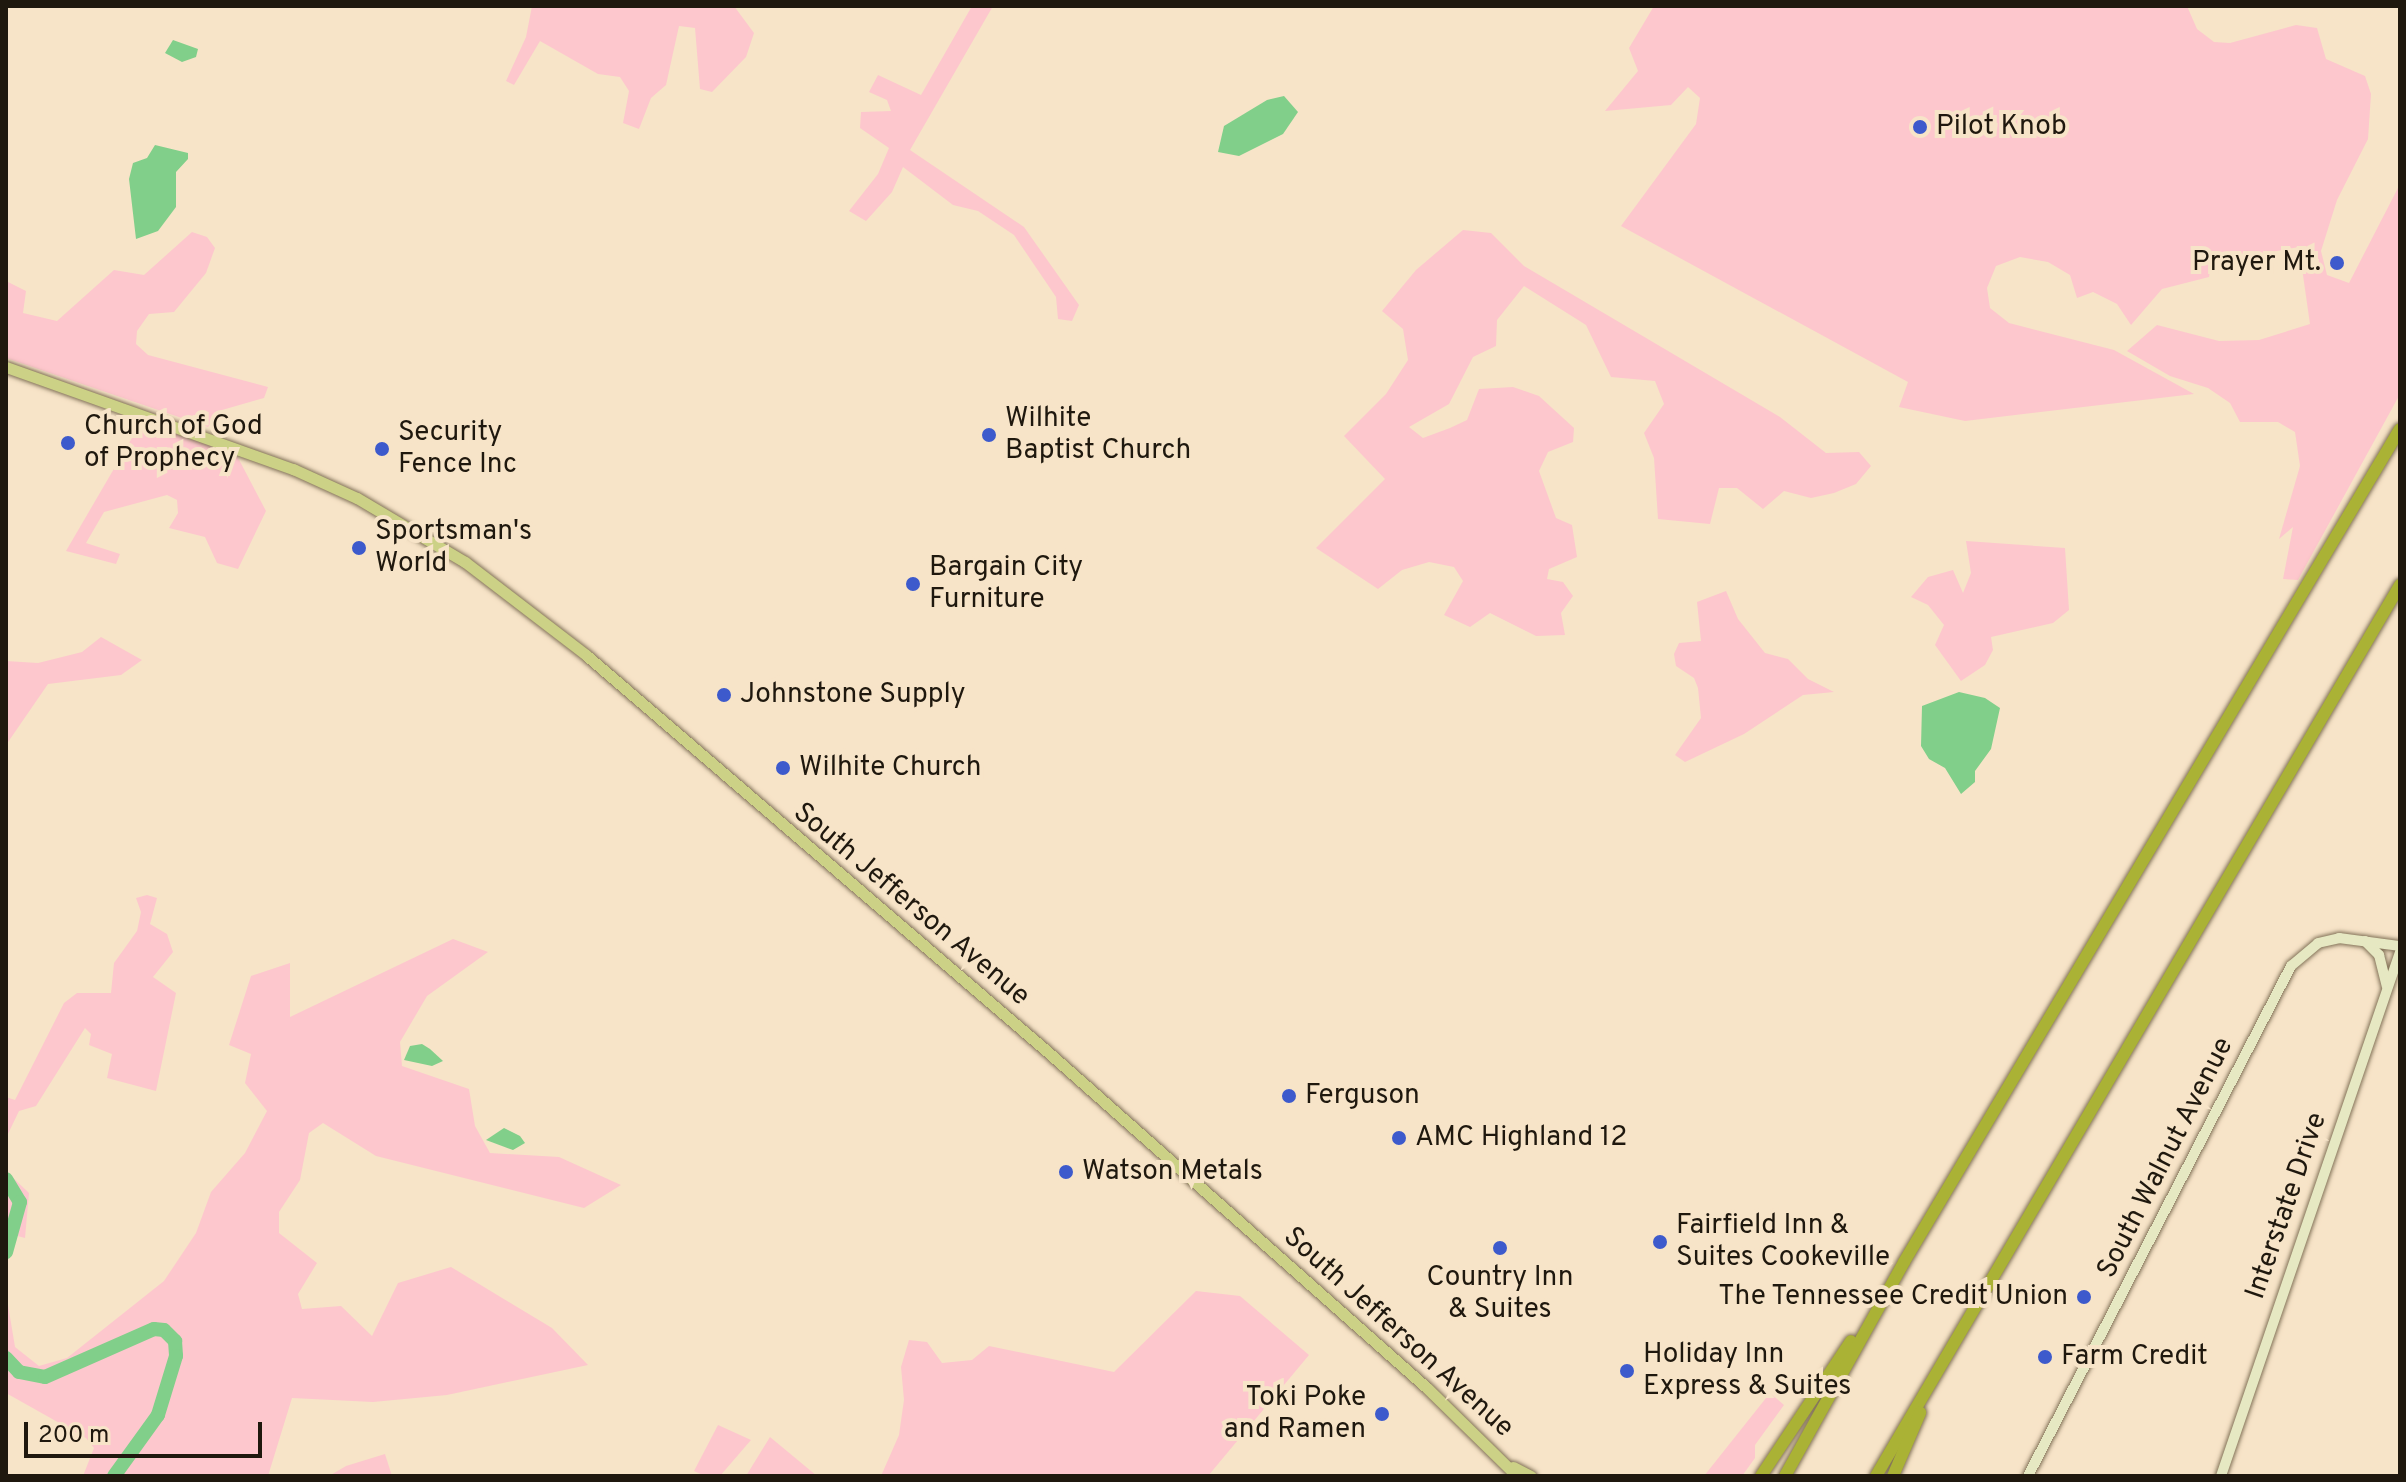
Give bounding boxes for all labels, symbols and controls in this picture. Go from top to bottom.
place label: Pilot Knob [1936,110,2067,144]
marker: Pilot Knob [1911,118,1929,136]
place label: Prayer Mt. [2192,246,2321,280]
marker: Prayer Mt. [2328,254,2346,272]
place label: Wilhite Baptist Church [1005,402,1191,468]
place label: Church of God of Prophecy [84,410,263,476]
place label: Security Fence Inc [398,416,517,482]
marker: Wilhite Baptist Church [980,426,998,444]
marker: Church of God of Prophecy [59,434,77,452]
marker: Security Fence Inc [373,440,391,458]
place label: Sportsman's World [375,515,532,581]
marker: Sportsman's World [350,539,368,557]
place label: Bargain City Furniture [929,551,1083,617]
marker: Bargain City Furniture [904,575,922,593]
place label: Johnstone Supply [740,678,966,712]
marker: Johnstone Supply [715,686,733,704]
place label: Wilhite Church [799,751,982,785]
marker: Wilhite Church [774,759,792,777]
street label: South Jefferson Avenue [785,796,1037,1014]
street label: South Walnut Avenue [2090,1031,2242,1285]
place label: Ferguson [1305,1079,1420,1113]
marker: Ferguson [1280,1087,1298,1105]
street label: Interstate Drive [2239,1108,2335,1304]
place label: AMC Highland 12 [1415,1121,1627,1155]
marker: AMC Highland 12 [1390,1129,1408,1147]
place label: Watson Metals [1082,1155,1263,1189]
marker: Watson Metals [1057,1163,1075,1181]
place label: Fairfield Inn & Suites Cookeville [1676,1209,1890,1275]
street label: South Jefferson Avenue [1275,1220,1521,1446]
marker: Fairfield Inn & Suites Cookeville [1651,1233,1669,1251]
marker: Country Inn & Suites [1491,1239,1509,1257]
place label: Country Inn & Suites [1427,1261,1573,1327]
place label: The Tennessee Credit Union [1717,1280,2068,1314]
marker: The Tennessee Credit Union [2075,1288,2093,1306]
place label: Holiday Inn Express & Suites [1643,1338,1851,1404]
place label: Farm Credit [2061,1340,2208,1374]
marker: Farm Credit [2036,1348,2054,1366]
marker: Holiday Inn Express & Suites [1618,1362,1636,1380]
place label: Toki Poke and Ramen [1224,1381,1366,1447]
marker: Toki Poke and Ramen [1373,1405,1391,1423]
scale bar [28,1406,266,1456]
text: 200 m [38,1421,109,1451]

